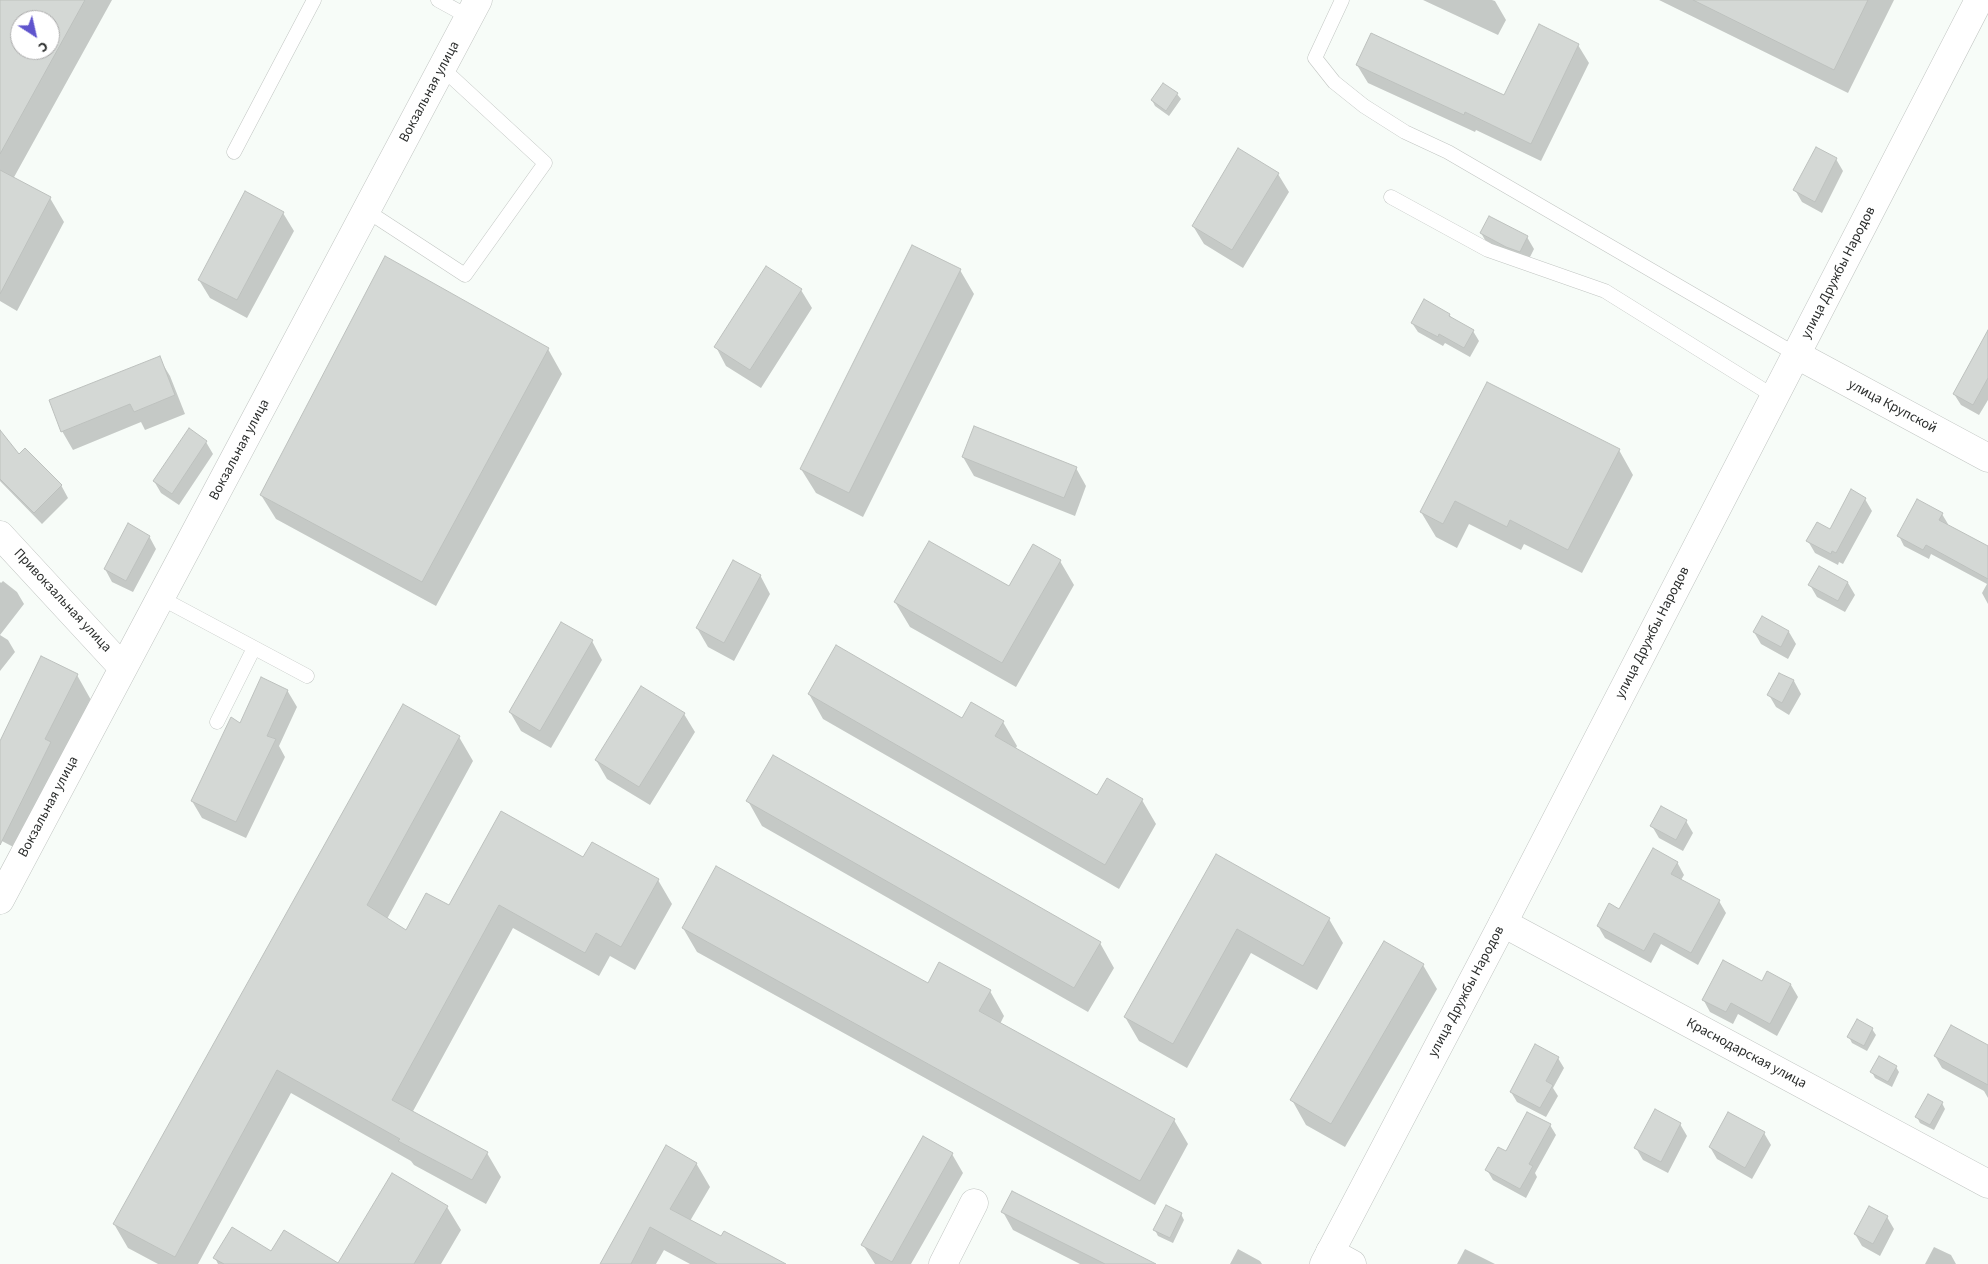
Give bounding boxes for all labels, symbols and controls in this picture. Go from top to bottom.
north arrow [10,10,60,60]
text: С [34,36,52,57]
street label: Вокзальная улица [396,39,464,145]
street label: улица Дружбы Народов [1798,204,1880,342]
street label: улица Крупской [1845,377,1939,437]
street label: Вокзальная улица [206,397,274,503]
street label: Привокзальная улица [10,546,114,656]
street label: улица Дружбы Народов [1612,564,1694,702]
street label: Вокзальная улица [15,754,83,860]
street label: улица Дружбы Народов [1425,924,1509,1060]
street label: Краснодарская улица [1683,1015,1809,1093]

